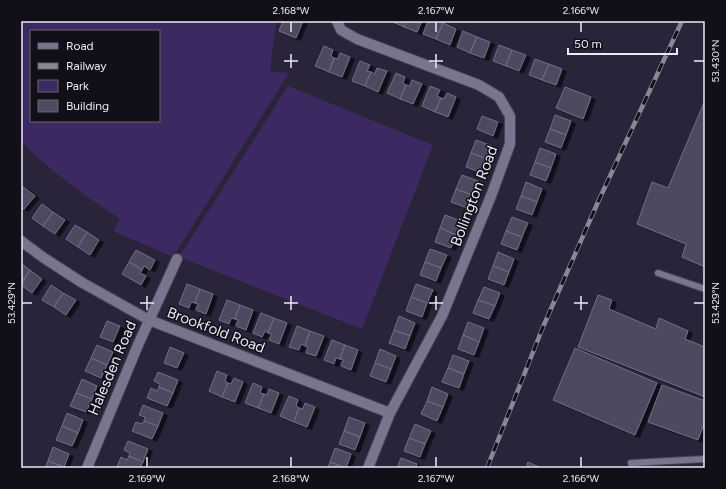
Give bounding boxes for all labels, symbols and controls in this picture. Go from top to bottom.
text: 2.168°W [273,4,310,17]
text: 2.167°W [418,4,454,17]
text: 2.166°W [563,4,600,17]
legend [30,30,160,122]
scale bar [568,30,677,56]
text: 50 m [574,37,602,51]
text: Road [66,39,94,53]
text: 53.430°N [709,40,722,82]
text: Railway [66,59,107,73]
text: Park [66,79,89,93]
text: Building [66,99,109,113]
street label: Bollington Road [447,143,501,249]
text: 53.429°N [5,282,18,324]
text: 53.429°N [709,282,722,324]
street label: Brookfold Road [164,303,268,357]
street label: Halesden Road [84,318,140,418]
text: 2.169°W [129,472,166,485]
text: 2.168°W [273,472,310,485]
text: 2.167°W [418,472,454,485]
text: 2.166°W [563,472,600,485]

